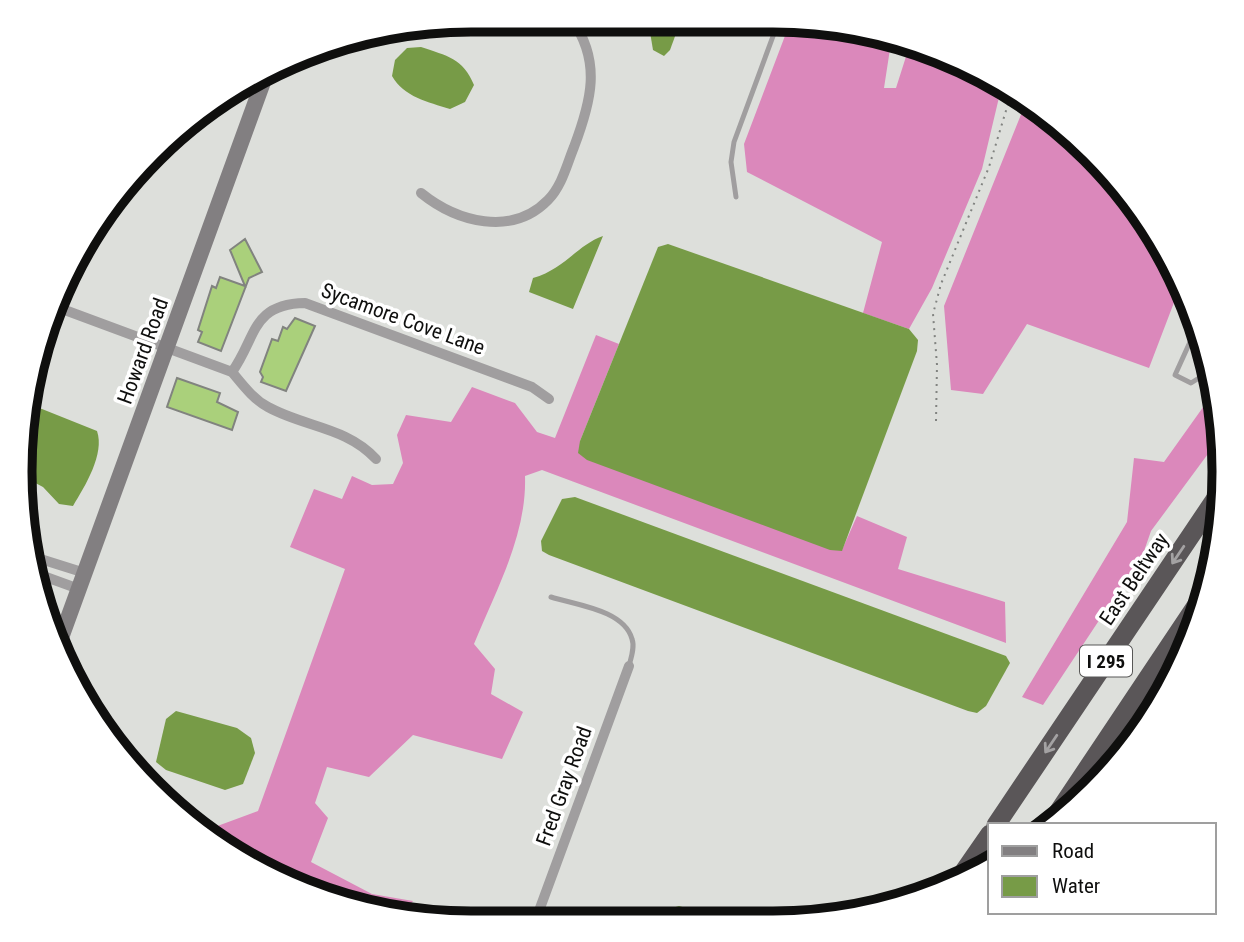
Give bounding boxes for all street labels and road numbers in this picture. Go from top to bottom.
street label: Sycamore Cove Lane [318,278,488,360]
street label: Howard Road [113,295,173,407]
street label: East Beltway [1094,528,1174,630]
road number: I 295 [1080,646,1132,676]
street label: Fred Gray Road [531,723,597,849]

